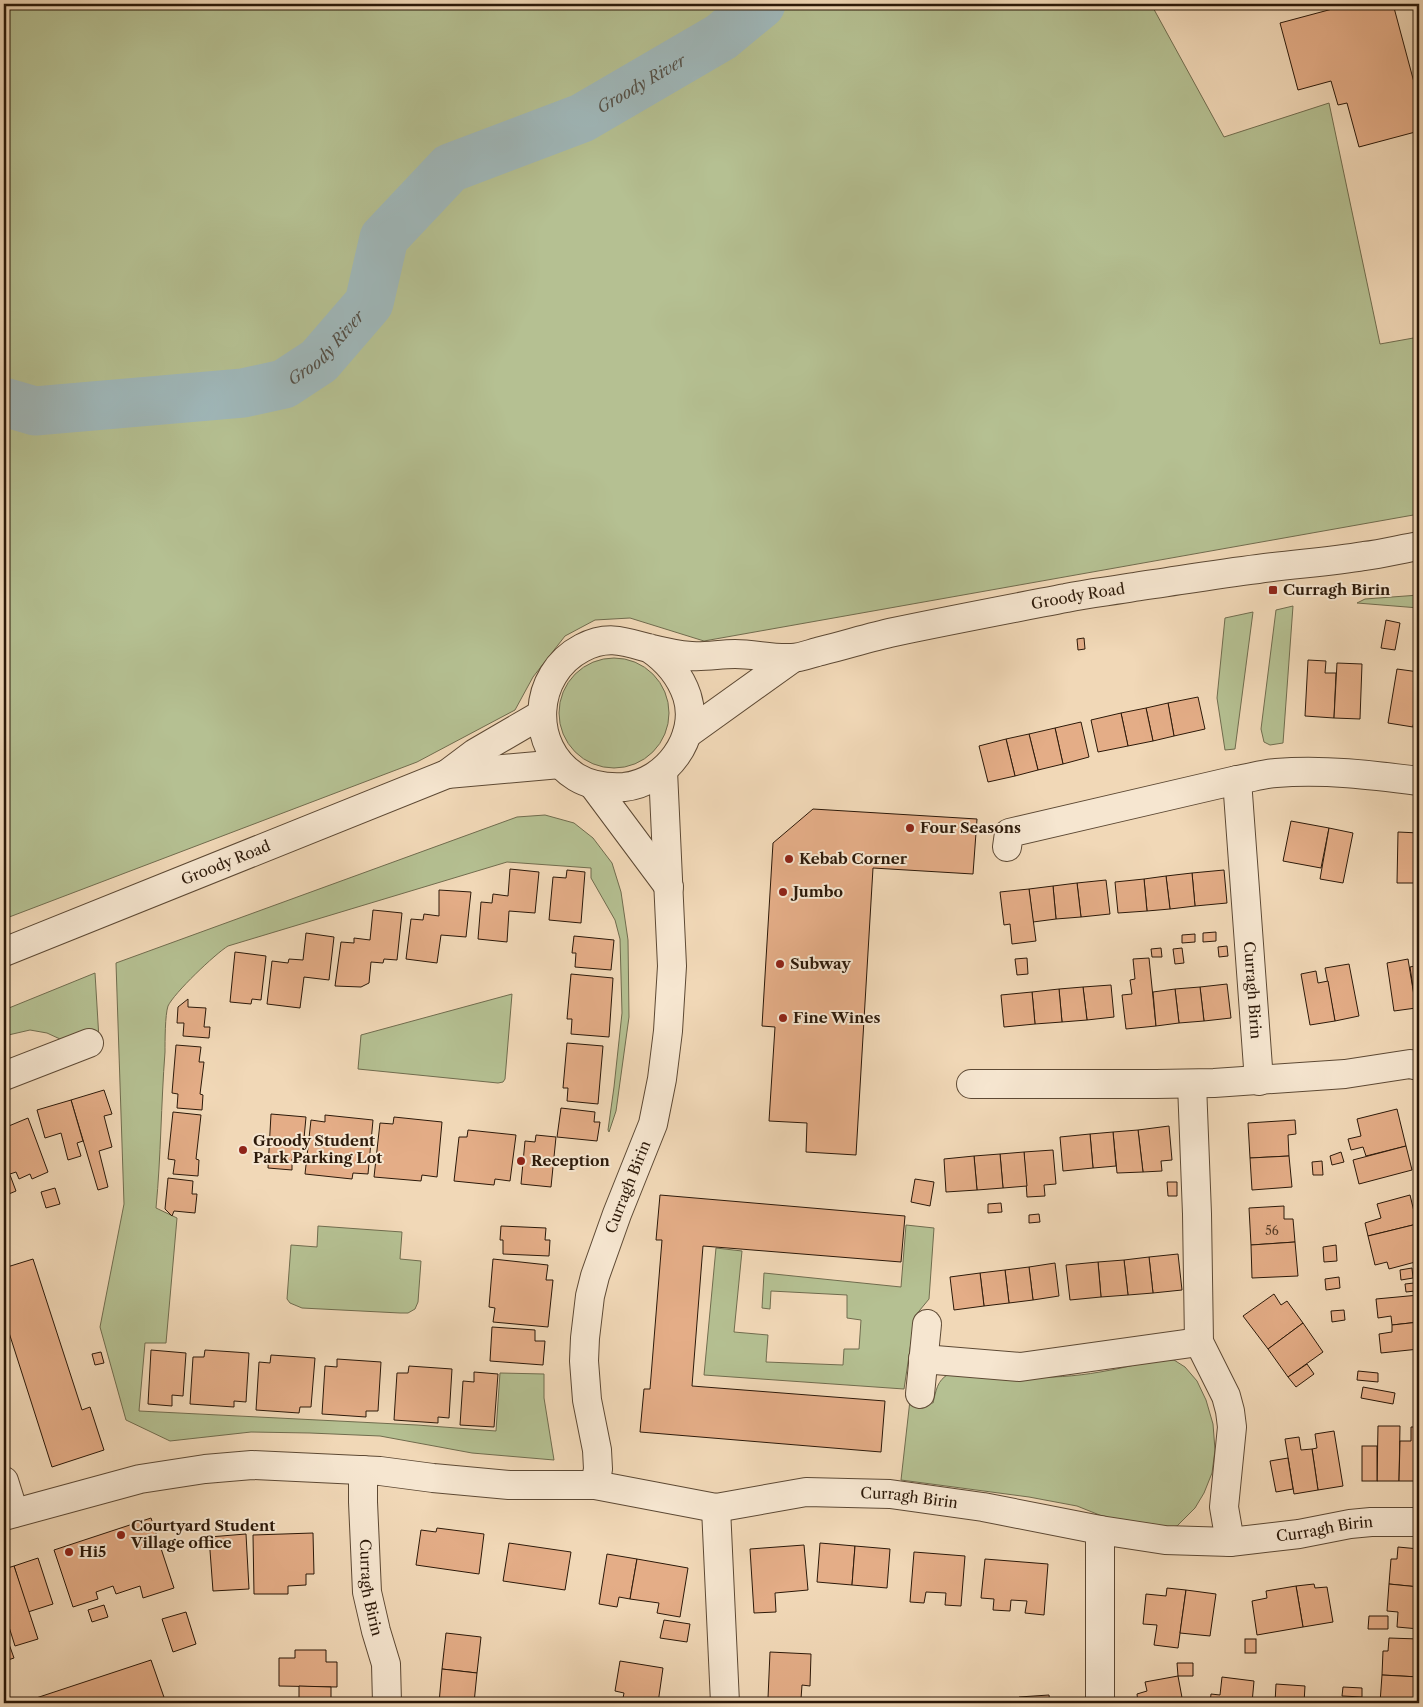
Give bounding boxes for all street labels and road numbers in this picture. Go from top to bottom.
street label: Groody Road [1030,579,1126,614]
street label: Groody Road [178,836,273,889]
street label: Curragh Birin [1240,941,1266,1040]
street label: Curragh Birin [601,1137,655,1236]
street label: Curragh Birin [860,1483,960,1512]
street label: Curragh Birin [1275,1512,1374,1546]
street label: Curragh Birin [356,1539,387,1639]

